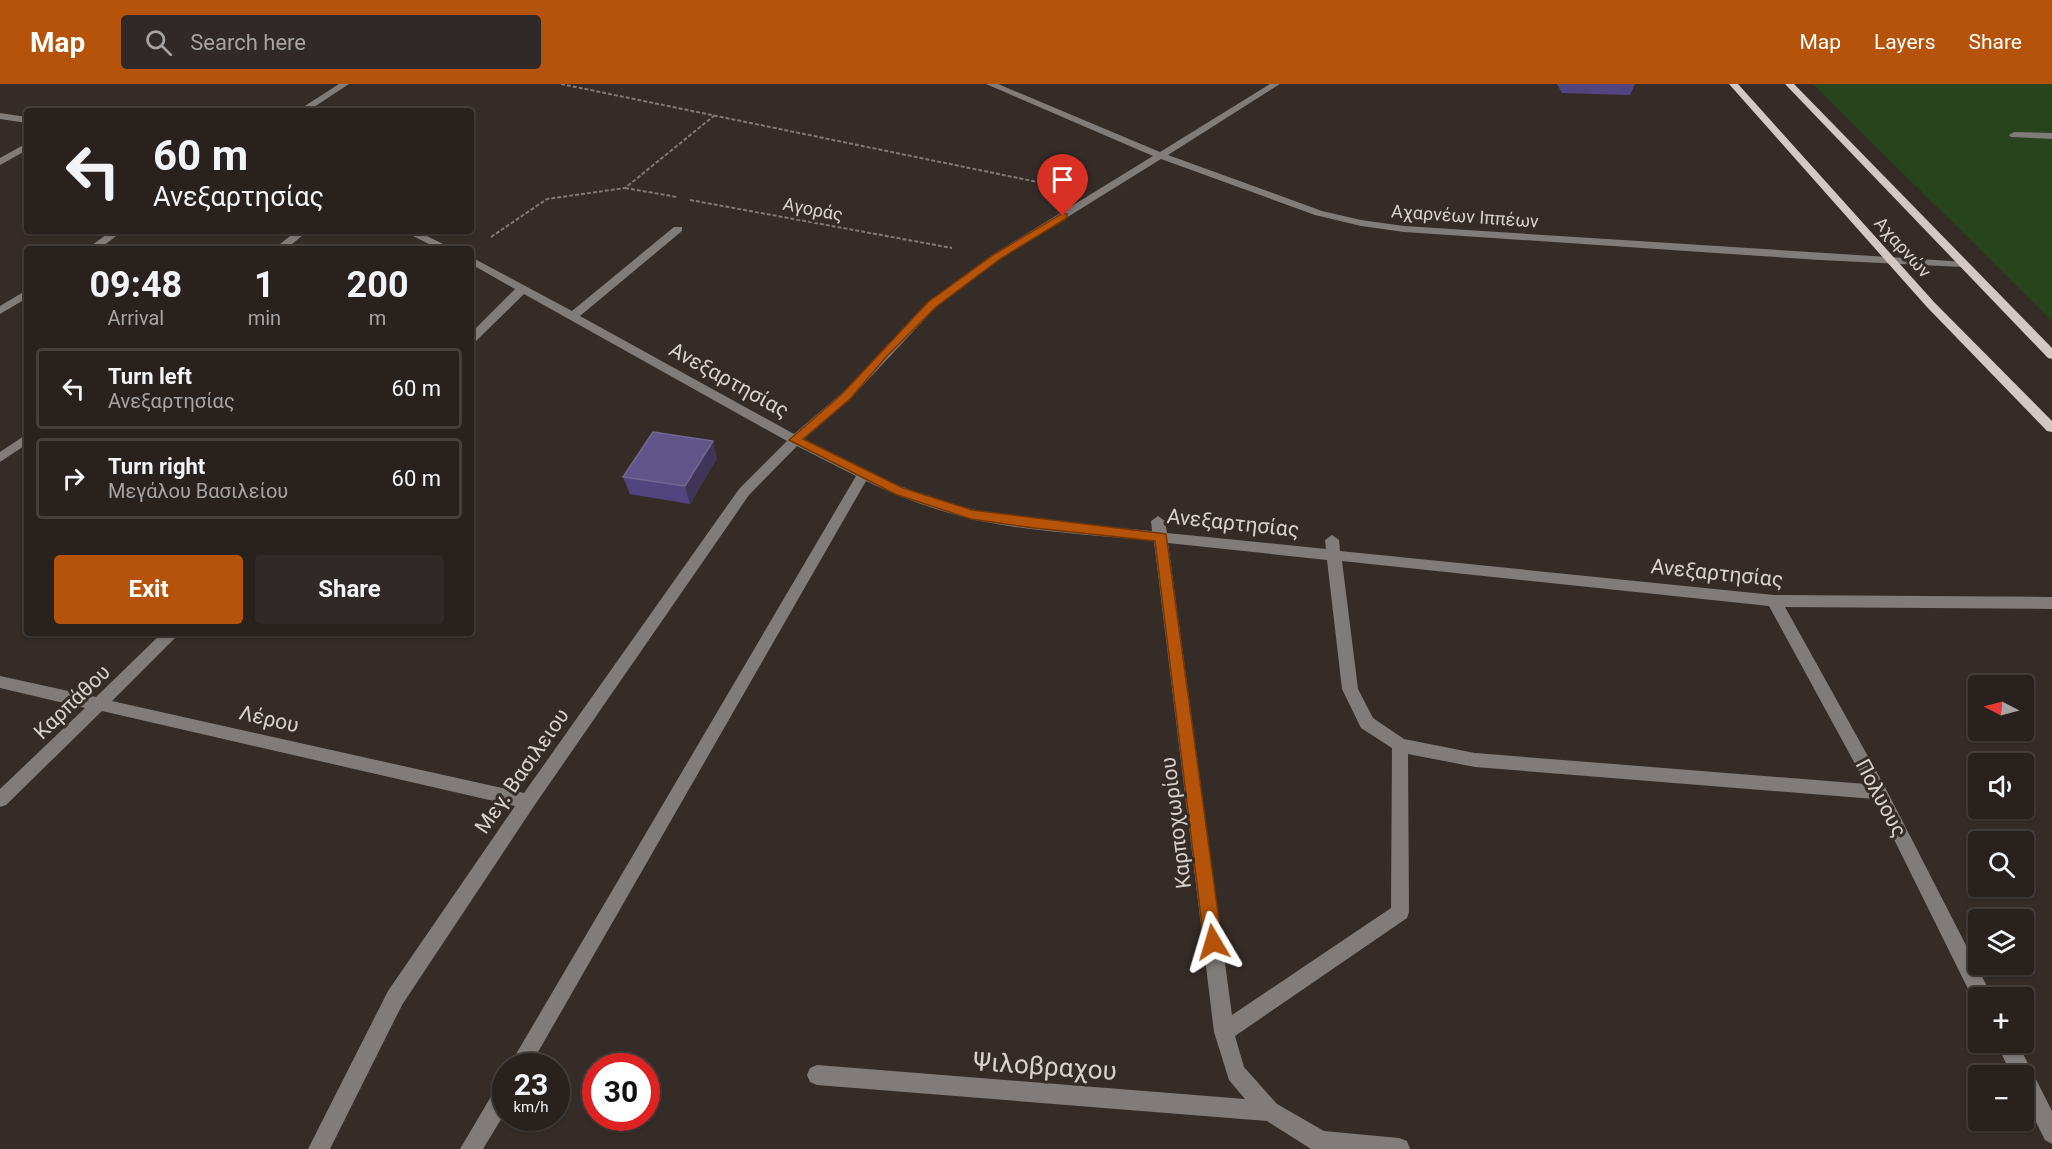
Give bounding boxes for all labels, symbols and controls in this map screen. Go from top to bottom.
search box [121,15,541,69]
text: Map [30,26,85,59]
icon: search [142,26,175,59]
text: Search here [190,30,306,55]
text: Map [1799,30,1841,54]
text: Layers [1874,30,1935,54]
text: Share [1968,30,2022,54]
text: 60 m [153,131,248,180]
icon: left [54,132,132,210]
pin [1037,154,1088,216]
icon: arrive [1046,163,1079,196]
text: Ανεξαρτησίας [153,181,324,213]
street label: Αγοράς [781,193,845,225]
street label: Αχαρνέων Ιππέων [1391,200,1540,232]
street label: Αχαρνών [1870,212,1936,282]
text: 09:48 [89,264,182,306]
text: 1 [254,264,275,306]
text: 200 [347,264,409,306]
text: Arrival [107,306,164,330]
text: min [248,306,281,330]
text: m [369,306,386,330]
street label: Ανεξαρτησίας [665,337,793,423]
text: Turn left [108,364,192,389]
icon: left [57,372,90,405]
text: 60 m [392,376,441,401]
text: Ανεξαρτησίας [108,389,235,413]
text: Turn right [108,454,205,479]
icon: right [57,462,90,495]
text: 60 m [392,466,441,491]
text: Μεγάλου Βασιλείου [108,479,288,503]
street label: Ανεξαρτησίας [1166,504,1300,542]
street label: Ανεξαρτησίας [1650,554,1784,592]
button: Exit [54,555,243,624]
button: Share [255,555,444,624]
street label: Καρπάθου [29,660,115,744]
north arrow [1968,675,2034,741]
map controls [1968,675,2034,1131]
street label: Λέρου [237,701,301,737]
street label: Μεγ. Βασιλειου [470,704,574,838]
button: sound [1968,753,2034,819]
street label: Πολυους [1851,755,1911,841]
street label: Καρποχωρίου [1156,756,1196,890]
button: search [1968,831,2034,897]
button: layers [1968,909,2034,975]
position arrow [1181,910,1245,974]
button: + [1968,987,2034,1053]
street label: Ψιλοβραχου [972,1046,1118,1086]
speed limit sign: 30 [582,1053,660,1131]
button: − [1968,1065,2034,1131]
text: 23 [514,1067,548,1102]
text: km/h [513,1098,549,1116]

